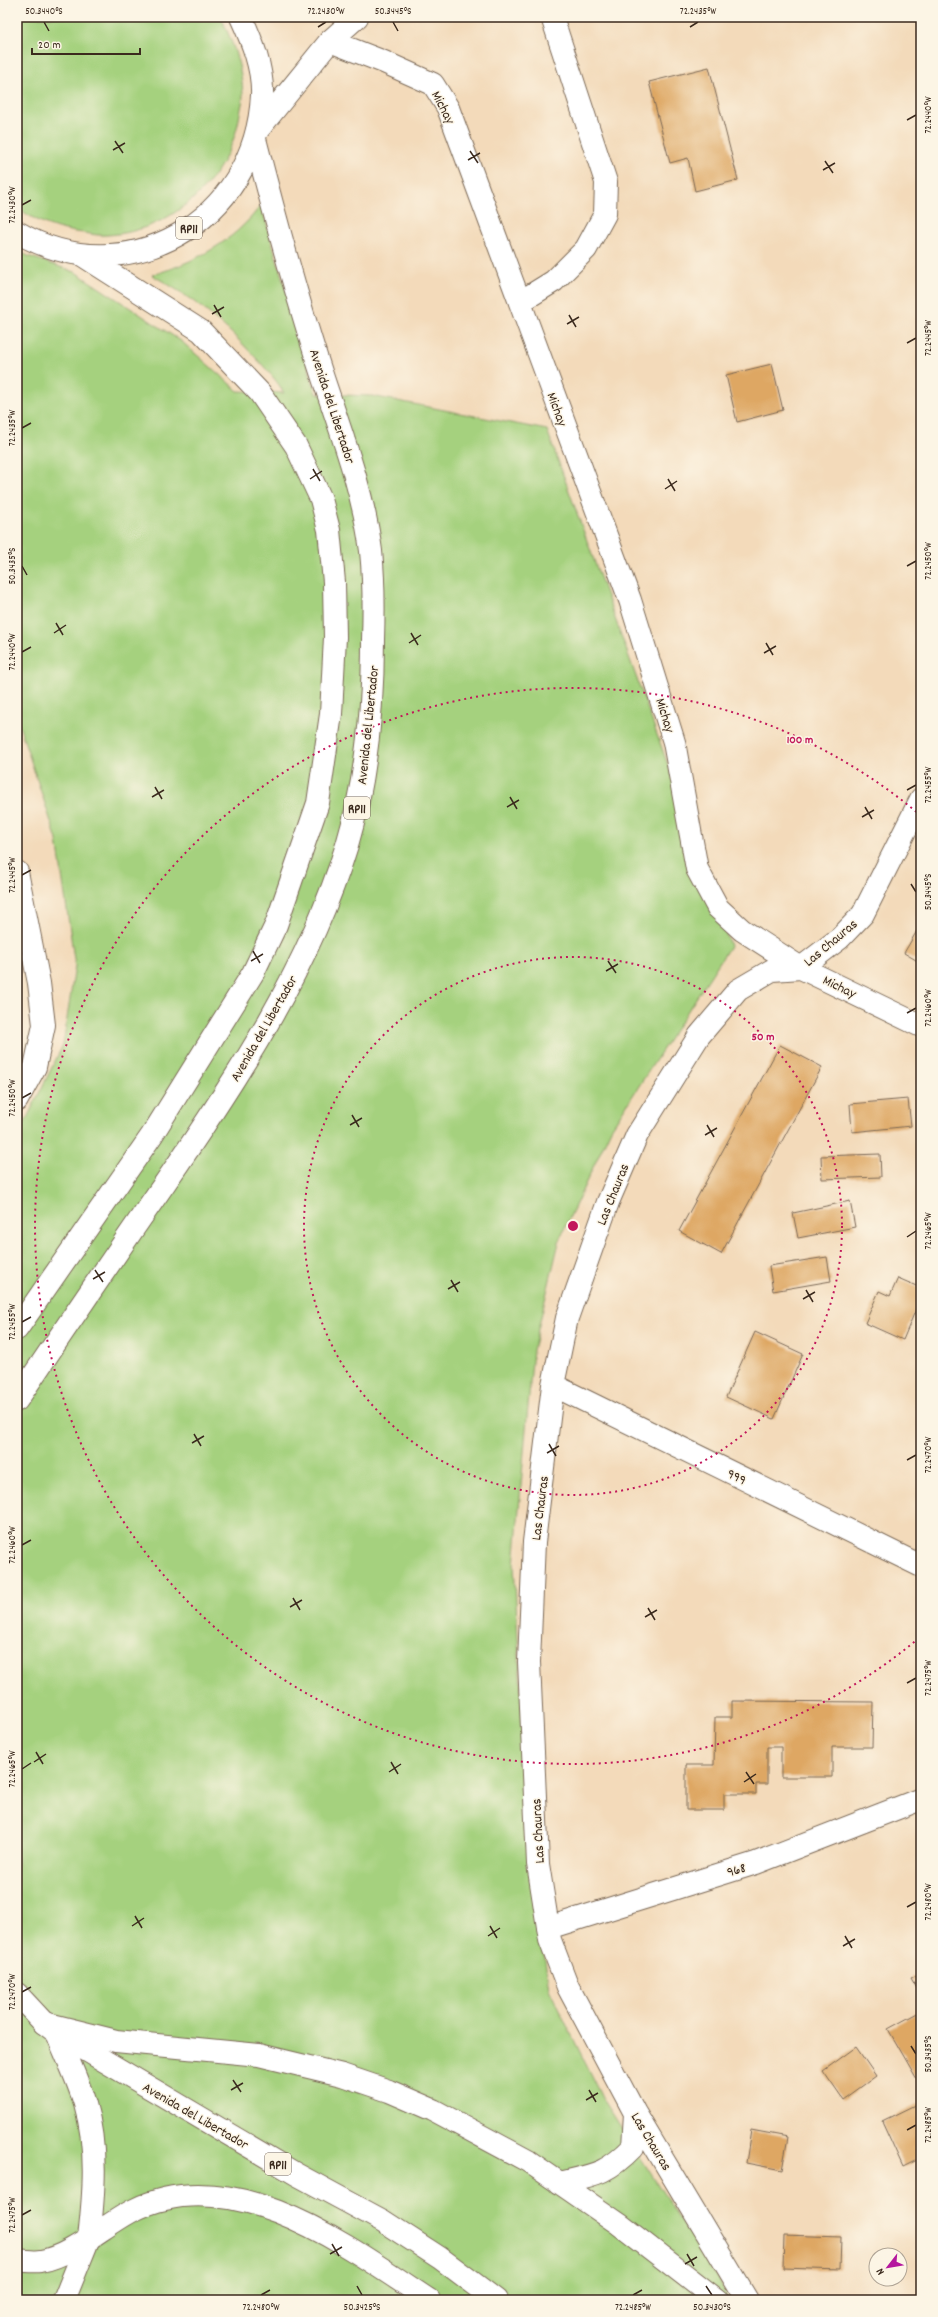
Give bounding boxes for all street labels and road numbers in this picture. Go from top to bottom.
street label: Michay [425,88,459,128]
road number: RP11 [176,217,202,239]
street label: Avenida del Libertador [303,347,359,467]
street label: Michay [541,390,572,430]
street label: Avenida del Libertador [353,664,385,786]
street label: Michay [649,696,679,736]
road number: RP11 [344,797,370,819]
street label: Las Chauras [800,915,863,972]
street label: Avenida del Libertador [226,971,304,1086]
street label: Michay [819,971,860,1005]
street label: Las Chauras [592,1161,635,1229]
street label: 999 [723,1465,749,1491]
street label: Las Chauras [527,1475,555,1542]
street label: Las Chauras [527,1798,551,1864]
street label: 968 [725,1858,749,1883]
street label: Avenida del Libertador [138,2078,253,2156]
street label: Las Chauras [625,2109,676,2175]
road number: RP11 [265,2153,291,2175]

